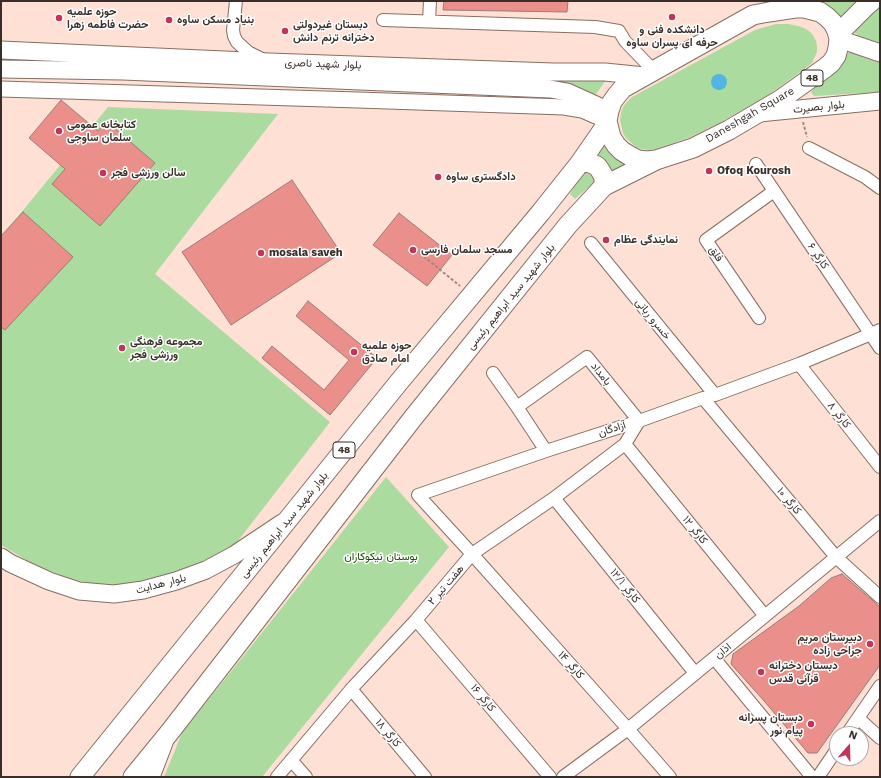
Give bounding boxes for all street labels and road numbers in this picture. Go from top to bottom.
street label: بلوار شهید ناصری [284,56,362,72]
road number: 48 [801,70,823,86]
street label: Daneshgah Square [703,84,797,146]
street label: بلوار بصیرت [793,98,845,116]
street label: کارگر ۶ [804,240,832,272]
street label: بلوار شهید سید ابراهیم رئیسی [464,241,558,353]
street label: فلق [706,244,726,264]
street label: خسرو ربانی [632,296,674,342]
street label: بامداد [588,360,614,388]
street label: کارگر ۸ [825,399,853,431]
street label: آزادگان [596,418,628,440]
road number: 48 [333,442,355,458]
street label: بلوار شهید سید ابراهیم رئیسی [237,469,331,581]
street label: کارگر ۱۰ [774,485,804,517]
street label: کارگر ۱۲ [680,513,710,547]
street label: هفت تیر ۲ [425,562,467,608]
street label: کارگر ۱۲/۱ [607,566,643,606]
street label: بلوار هدایت [134,571,188,597]
street label: اذان [712,640,734,662]
street label: کارگر ۱۴ [555,648,587,682]
street label: کارگر ۱۶ [468,682,498,714]
street label: کارگر ۱۸ [372,716,404,750]

